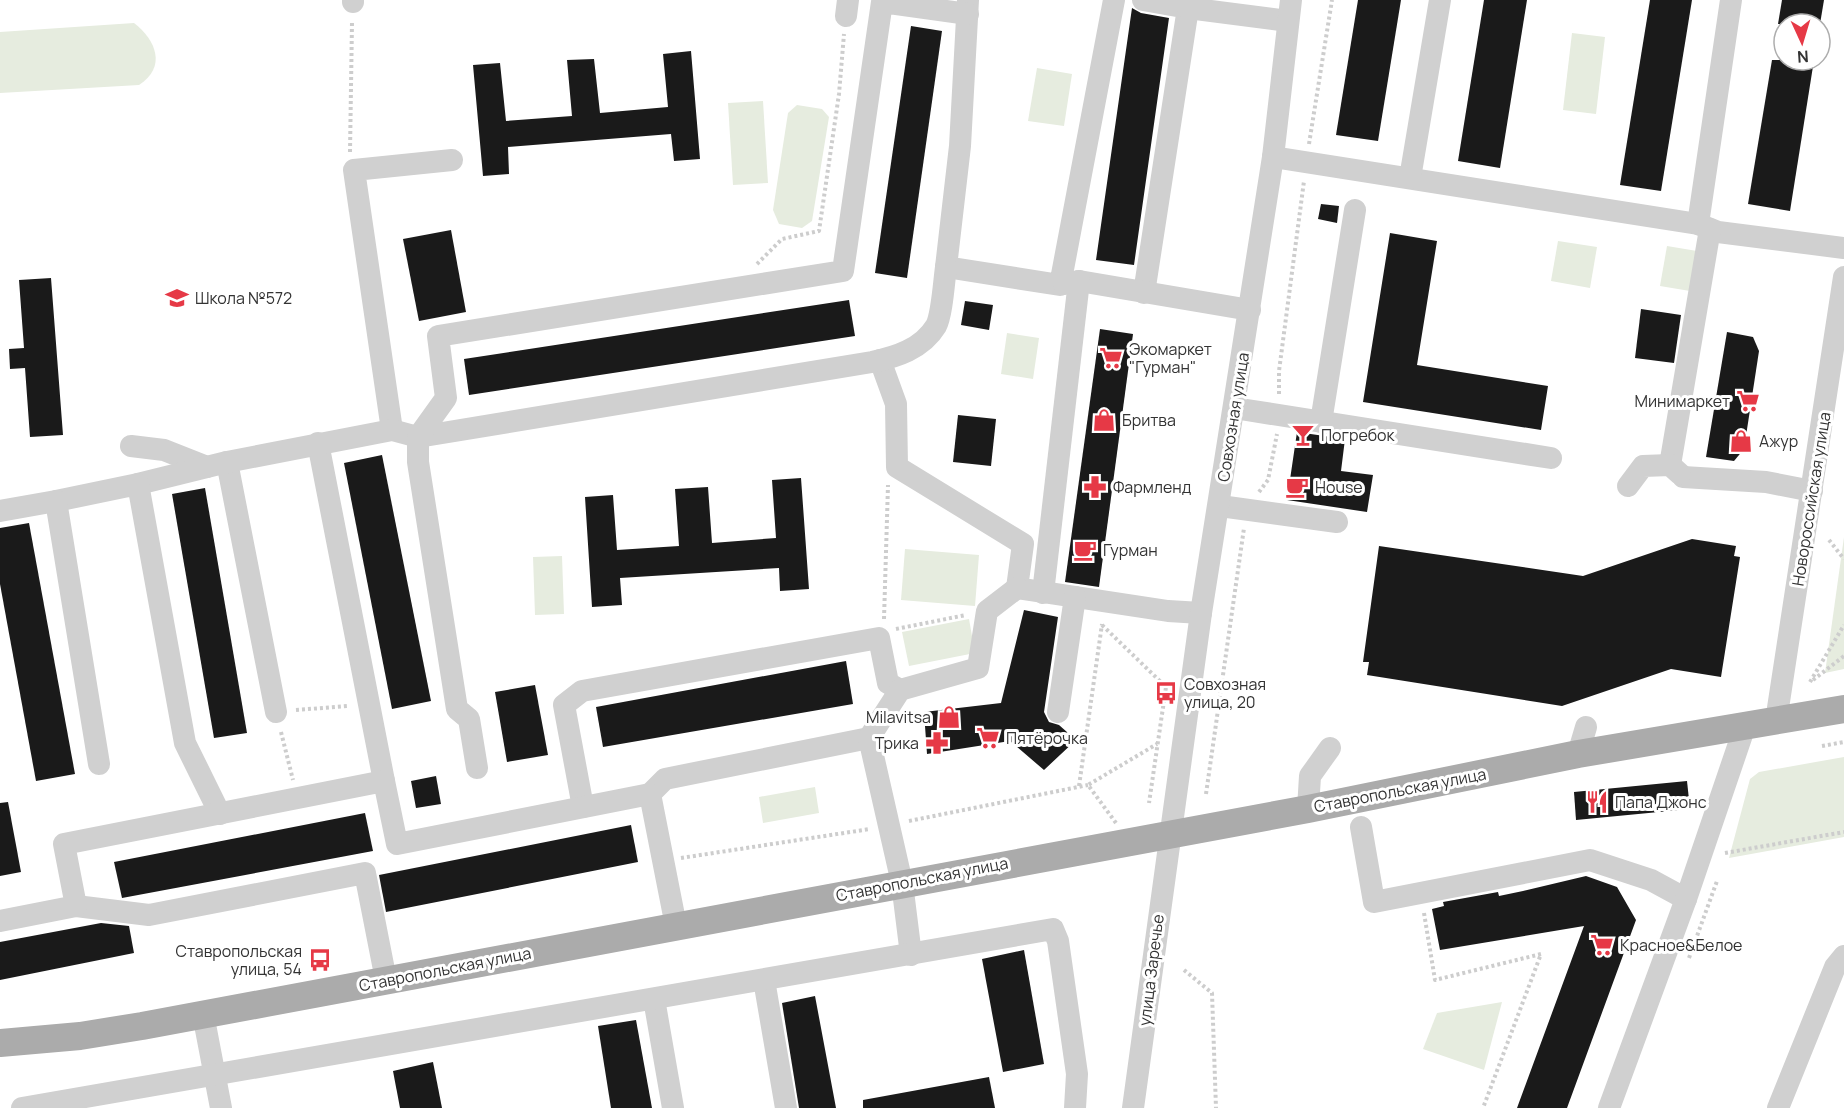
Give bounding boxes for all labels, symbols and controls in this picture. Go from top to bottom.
north arrow [1772,12,1832,72]
text: N [1797,46,1810,68]
school or university icon: Школа №572 [164,285,190,311]
place label: Школа №572 [195,287,292,309]
place label: Экомаркет "Гурман" [1129,338,1212,378]
supermarket icon: Экомаркет "Гурман" [1098,345,1124,371]
street label: Совхозная улица [1212,351,1254,483]
supermarket icon: Минимаркет [1735,388,1761,414]
place label: Минимаркет [1634,390,1730,412]
shop icon: Бритва [1091,407,1117,433]
place label: Бритва [1122,409,1176,431]
street label: Новороссийская улица [1786,410,1836,588]
bar icon: Погребок [1290,422,1316,448]
place label: Погребок [1321,424,1396,446]
shop icon: Ажур [1728,428,1754,454]
place label: Ажур [1759,430,1798,452]
pharmacy icon: Фармленд [1082,474,1108,500]
cafe icon: House [1284,474,1310,500]
place label: Фармленд [1113,476,1192,498]
place label: House [1315,476,1363,498]
cafe icon: Гурман [1072,537,1098,563]
place label: Гурман [1103,539,1158,561]
place label: Совхозная улица, 20 [1184,673,1266,713]
bus stop icon: Совхозная улица, 20 [1153,680,1179,706]
shop icon: Milavitsa [936,704,962,730]
place label: Milavitsa [866,706,931,728]
supermarket icon: Пятёрочка [975,725,1001,751]
place label: Пятёрочка [1006,727,1088,749]
pharmacy icon: Трика [924,730,950,756]
place label: Трика [875,732,919,754]
street label: Ставропольская улица [1312,763,1488,817]
restaurant icon: Папа Джонс [1584,789,1610,815]
place label: Папа Джонс [1615,791,1707,813]
street label: Ставропольская улица [834,852,1010,906]
street label: улица Заречье [1133,913,1169,1027]
supermarket icon: Красное&Белое [1589,932,1615,958]
place label: Красное&Белое [1620,934,1742,956]
place label: Ставропольская улица, 54 [176,940,302,980]
street label: Ставропольская улица [357,942,533,996]
bus stop icon: Ставропольская улица, 54 [307,947,333,973]

